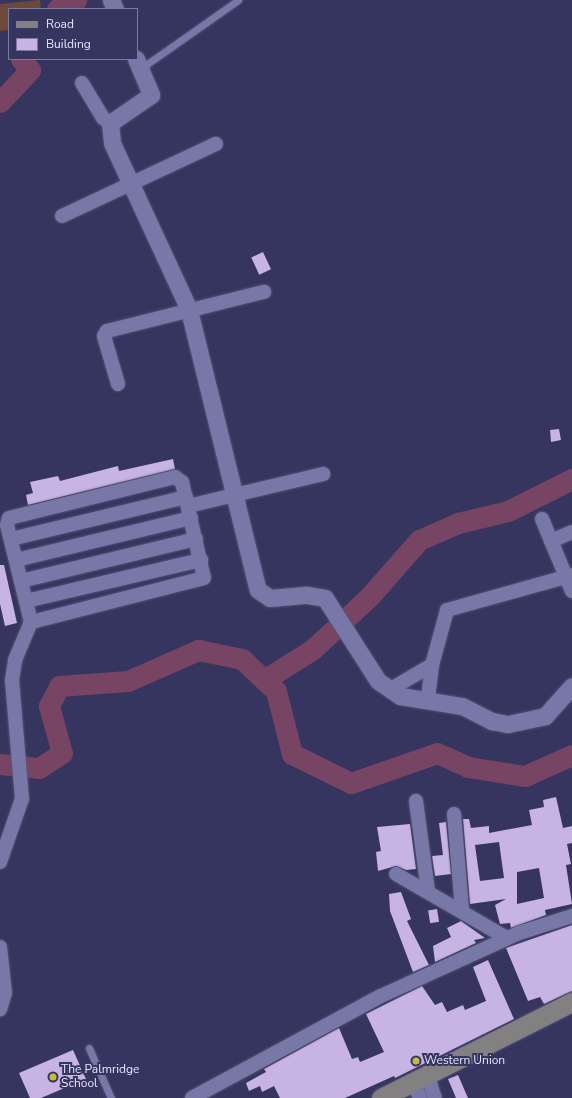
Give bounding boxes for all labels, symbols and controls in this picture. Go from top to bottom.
legend [8,8,138,60]
text: Road [46,16,74,32]
text: Building [46,36,91,52]
place label: Western Union [424,1054,505,1068]
marker: Western Union [411,1056,421,1066]
place label: The Palmridge School [61,1063,139,1091]
marker: The Palmridge School [48,1072,58,1082]

